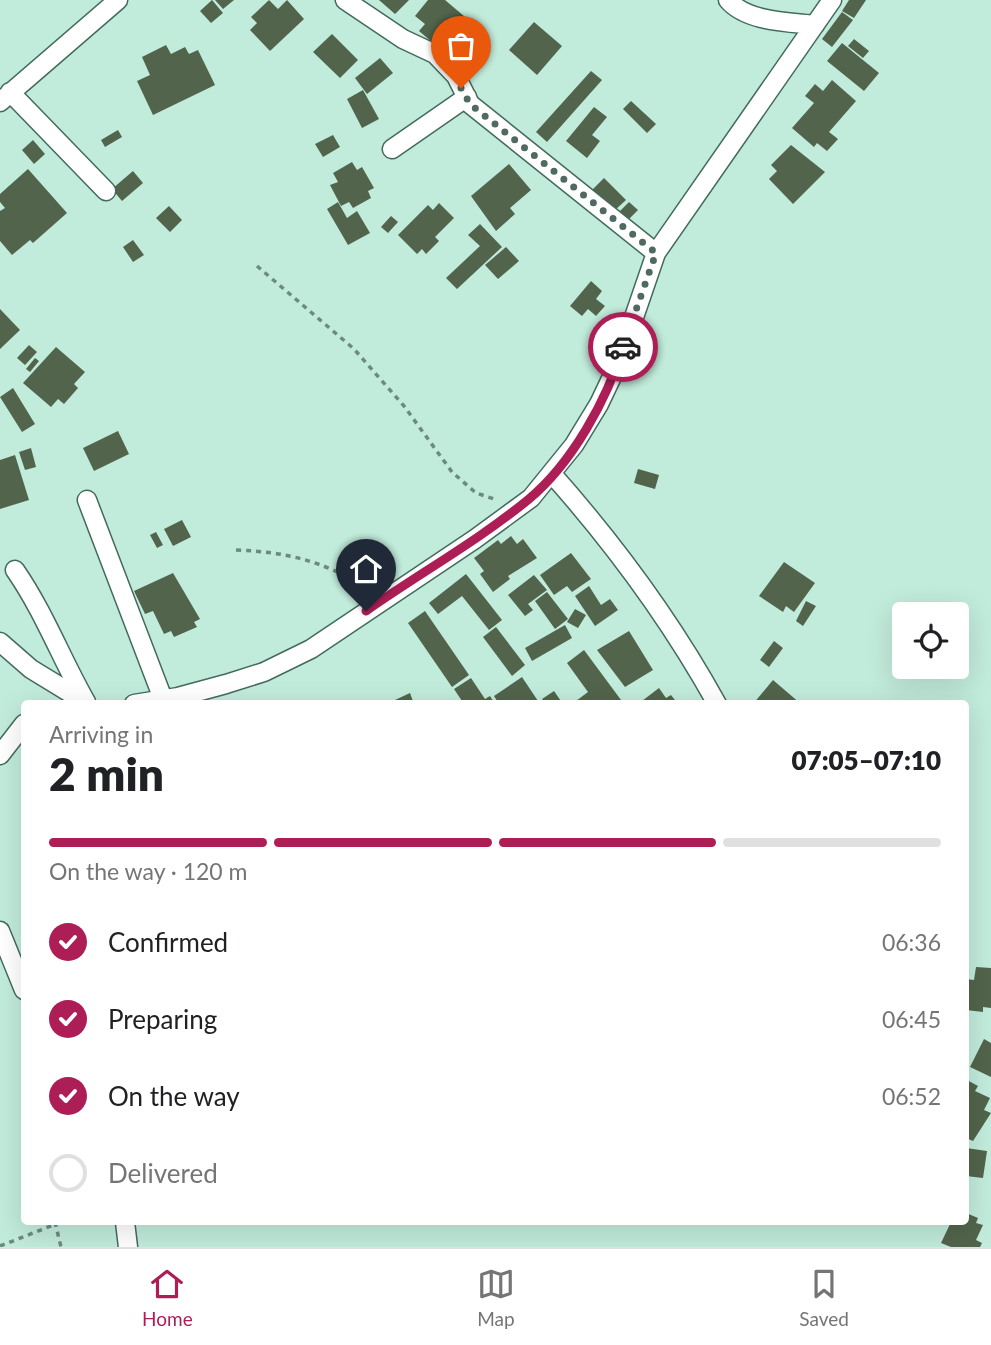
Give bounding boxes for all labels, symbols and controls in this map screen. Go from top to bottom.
pin [431,16,491,88]
icon: bag [442,27,480,65]
courier [588,312,658,382]
icon: car [604,328,642,366]
pin [336,539,396,611]
icon: home [347,550,385,588]
map controls [892,602,969,679]
button: locate [892,602,969,679]
text: Arriving in [49,720,153,748]
text: 07:05–07:10 [791,744,941,776]
text: 2 min [49,746,164,801]
text: On the way · 120 m [49,857,248,885]
icon: check [49,923,87,961]
text: Confirmed [108,926,228,958]
text: 06:36 [882,928,941,956]
icon: check [49,1000,87,1038]
text: Preparing [108,1003,217,1035]
text: 06:45 [882,1005,941,1033]
icon: check [49,1077,87,1115]
text: On the way [108,1080,240,1112]
text: 06:52 [882,1082,941,1110]
text: Delivered [108,1157,218,1189]
tab: Home [142,1265,193,1330]
tab: Map [477,1265,515,1330]
tab: Saved [799,1265,849,1330]

